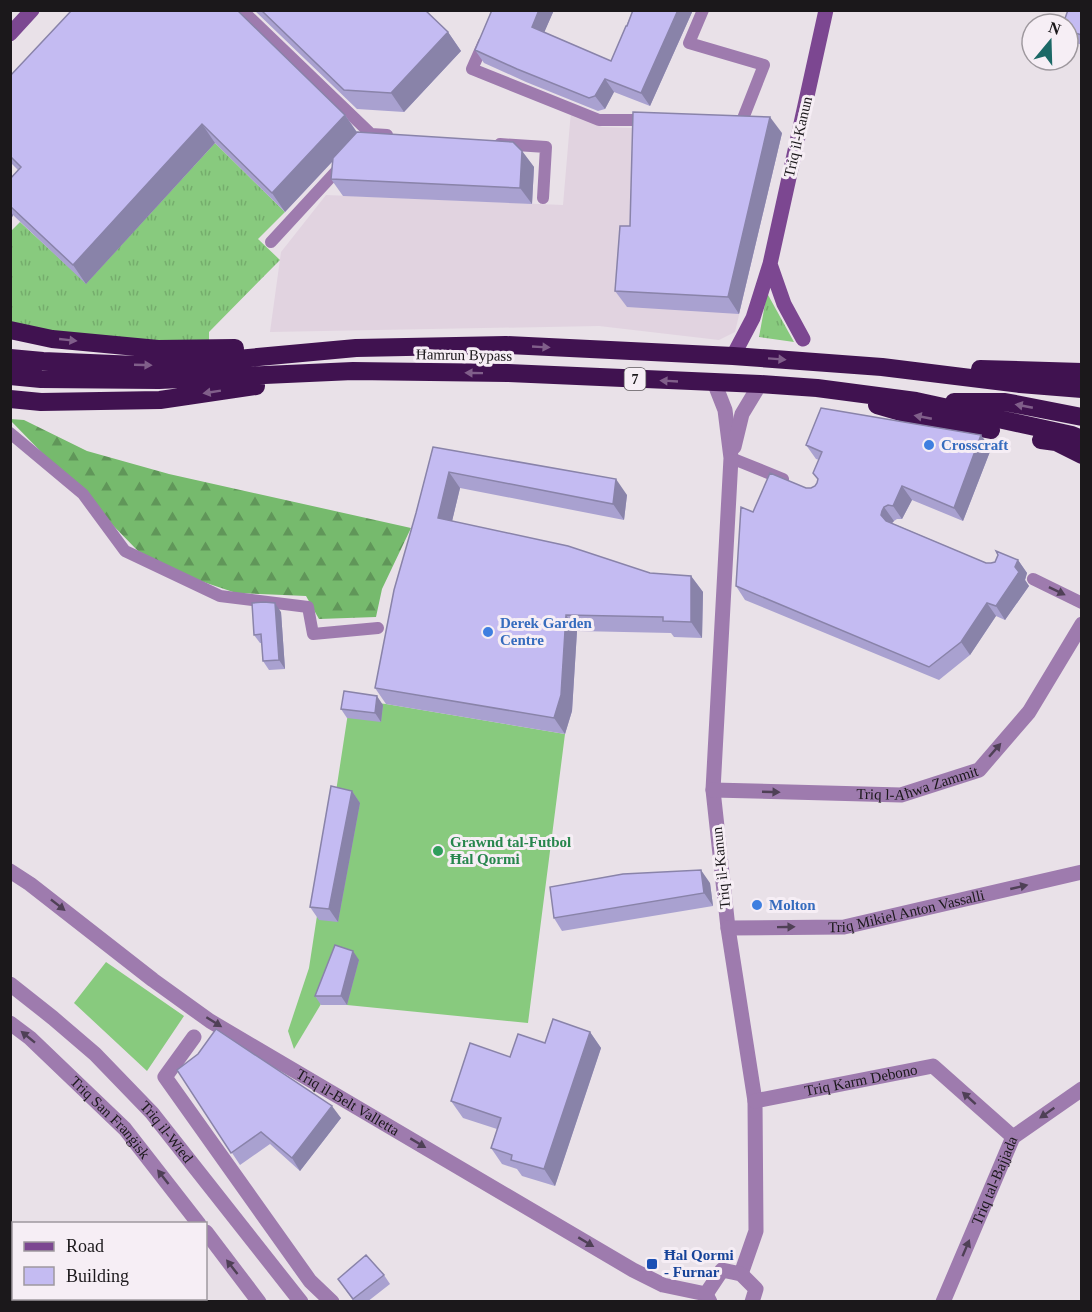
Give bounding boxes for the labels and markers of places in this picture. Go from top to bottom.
place label: Crosscraft [941,437,1008,453]
marker: Crosscraft [922,438,936,452]
place label: Derek Garden Centre [500,615,592,648]
marker: Derek Garden Centre [481,625,495,639]
place label: Grawnd tal-Futbol Ħal Qormi [450,834,571,867]
marker: Grawnd tal-Futbol Ħal Qormi [431,844,445,858]
place label: Molton [769,897,816,913]
marker: Molton [750,898,764,912]
place label: Ħal Qormi - Furnar [664,1247,734,1280]
marker: Ħal Qormi - Furnar [645,1257,659,1271]

